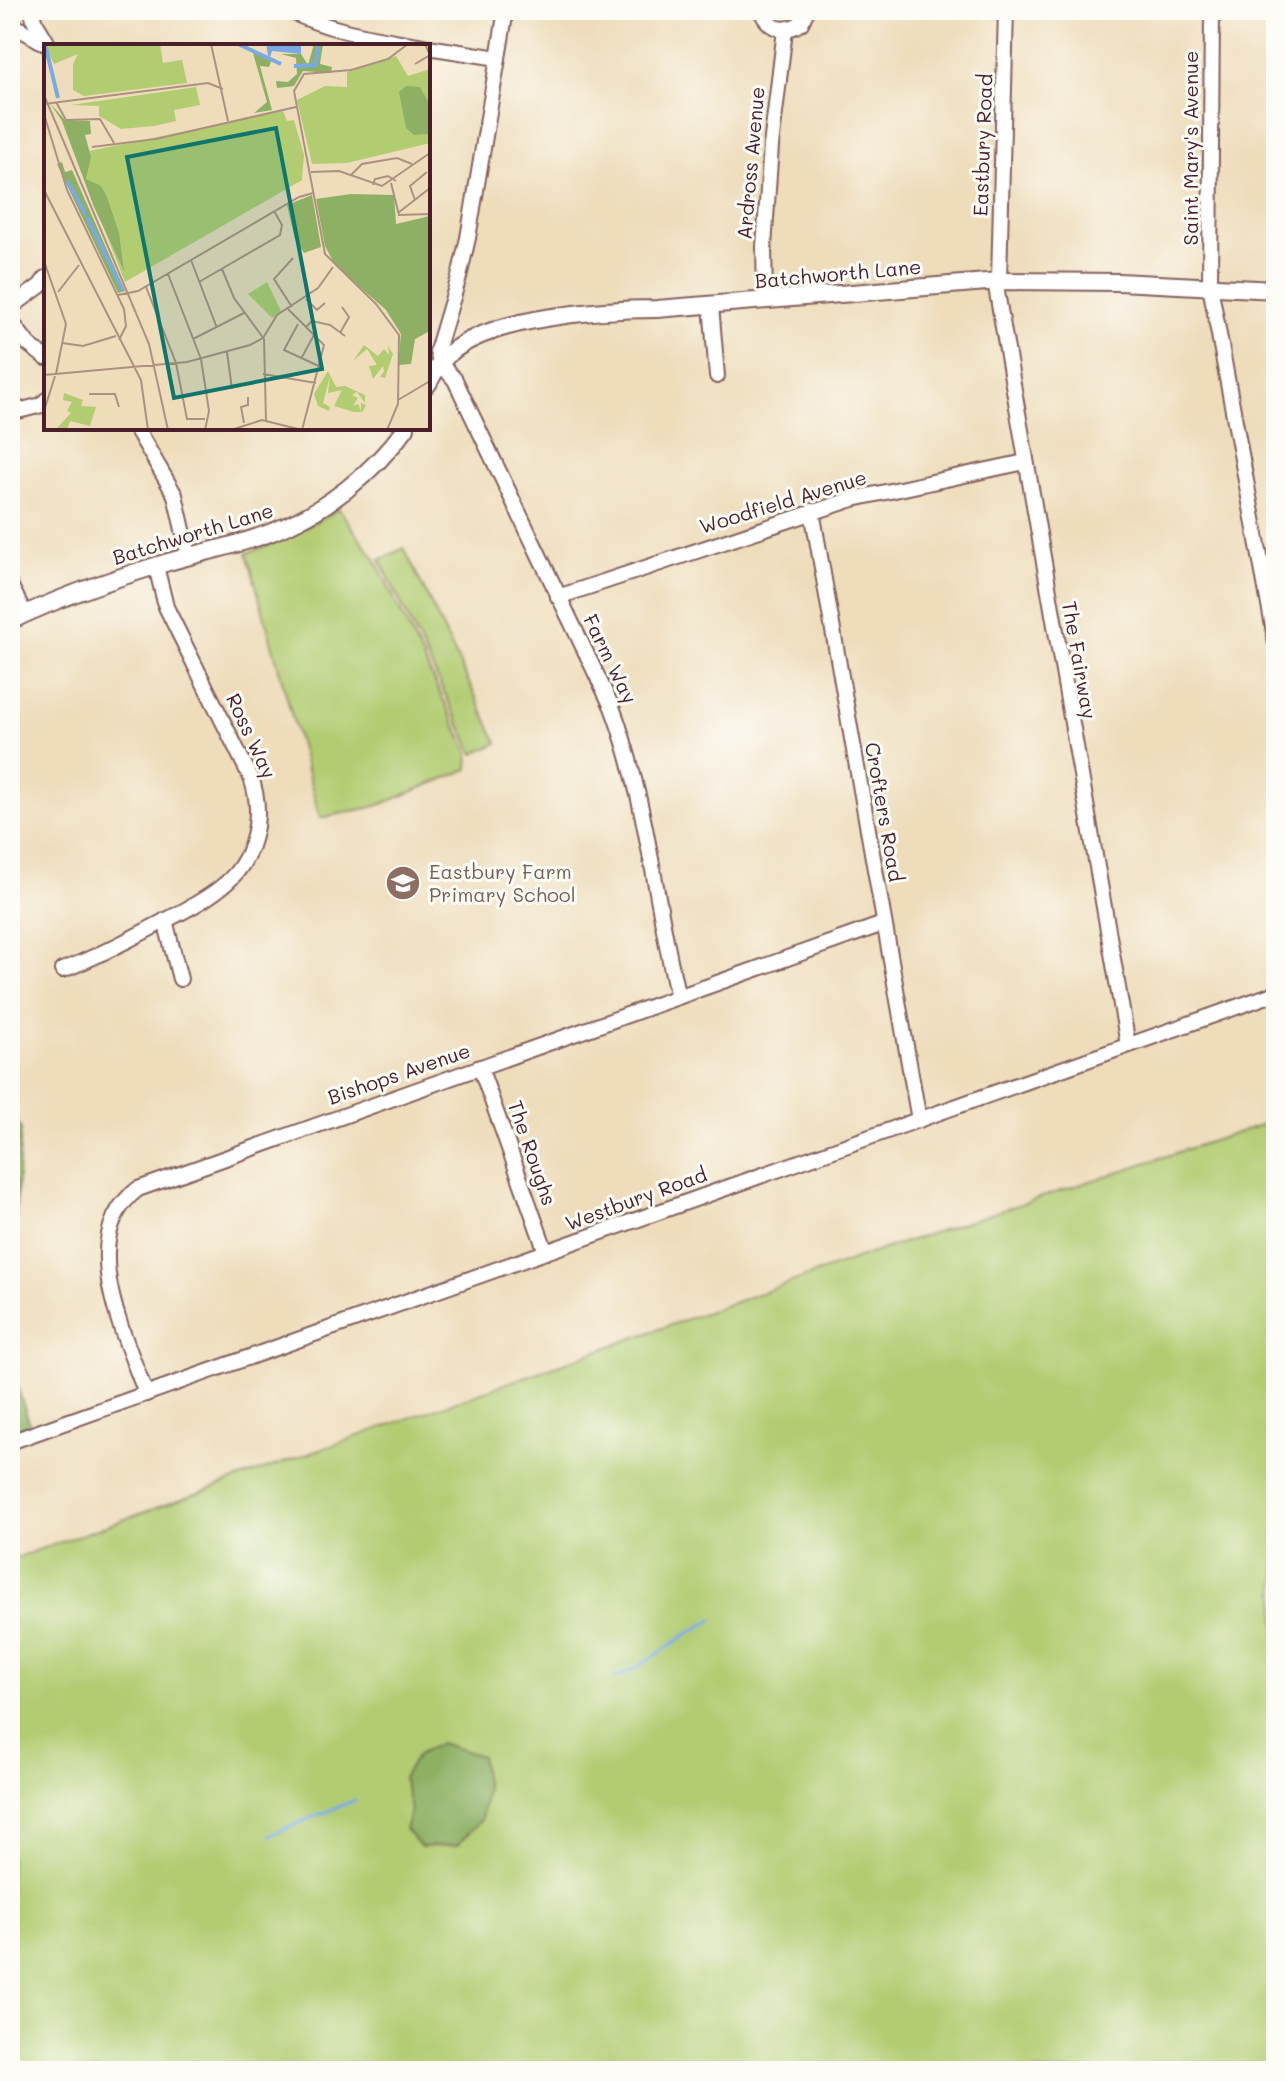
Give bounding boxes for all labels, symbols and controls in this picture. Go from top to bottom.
inset map [44,44,430,430]
street label: Saint Mary's Avenue [1177,51,1203,245]
street label: Eastbury Road [967,73,997,217]
street label: Ardross Avenue [730,85,770,241]
street label: Batchworth Lane [754,253,922,293]
street label: Woodfield Avenue [696,463,869,539]
street label: Batchworth Lane [109,496,276,570]
street label: The Fairway [1057,599,1103,721]
street label: Farm Way [578,610,644,708]
street label: Ross Way [221,689,283,782]
street label: Crofters Road [860,740,910,884]
place label: Eastbury Farm Primary School [429,858,576,907]
school or university icon: Eastbury Farm Primary School [384,864,422,902]
street label: Bishops Avenue [324,1036,473,1110]
street label: The Roughs [503,1097,563,1209]
street label: Westbury Road [561,1160,710,1236]

